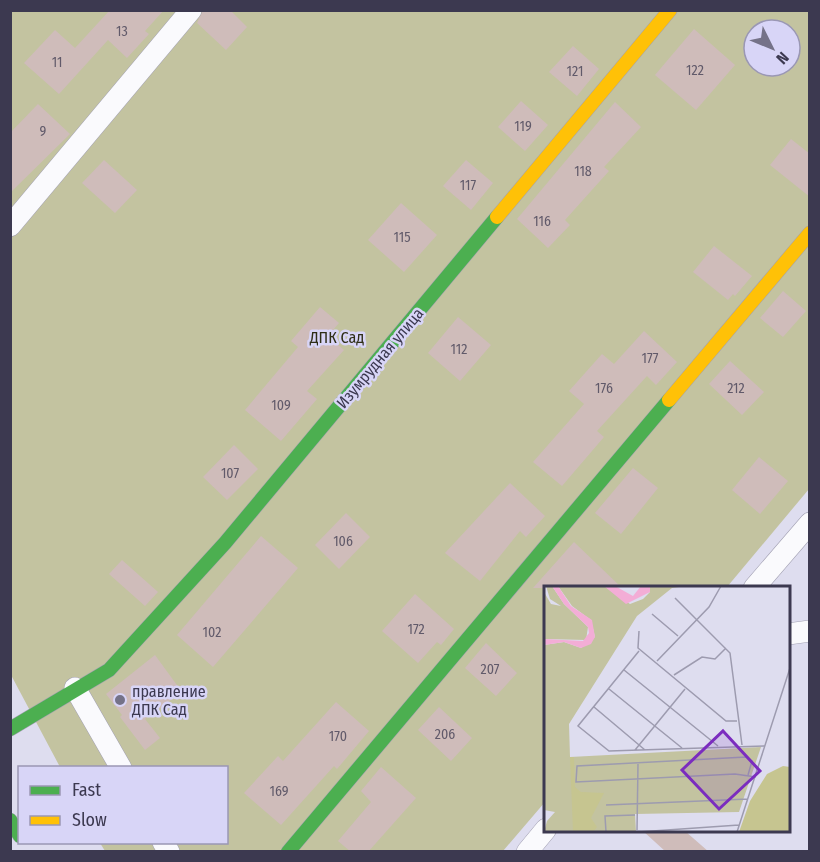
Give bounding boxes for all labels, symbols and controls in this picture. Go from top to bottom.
north arrow [742,18,802,78]
house number: 13 [116,23,128,40]
text: N [772,48,793,68]
house number: 11 [52,54,62,71]
house number: 122 [686,62,704,79]
house number: 121 [567,63,583,80]
house number: 119 [514,118,532,135]
house number: 9 [40,123,47,140]
house number: 118 [574,163,592,180]
house number: 117 [460,177,477,194]
house number: 116 [533,213,551,230]
house number: 115 [393,229,411,246]
street label: Изумрудная улица [333,304,428,412]
park label: ДПК Сад [309,328,364,347]
house number: 112 [451,341,467,358]
house number: 177 [642,350,659,367]
house number: 176 [595,380,613,397]
house number: 212 [727,380,745,397]
house number: 109 [271,397,291,414]
house number: 107 [221,465,239,482]
house number: 106 [333,533,353,550]
inset map [544,586,790,832]
house number: 172 [407,621,425,638]
house number: 102 [203,624,221,641]
house number: 207 [481,661,500,678]
place label: правление ДПК Сад [131,682,206,719]
marker: правление ДПК Сад [113,693,127,707]
house number: 206 [435,726,455,743]
house number: 170 [329,728,347,745]
legend [18,766,228,844]
text: Fast [72,779,101,801]
house number: 169 [269,783,289,800]
text: Slow [72,809,107,831]

